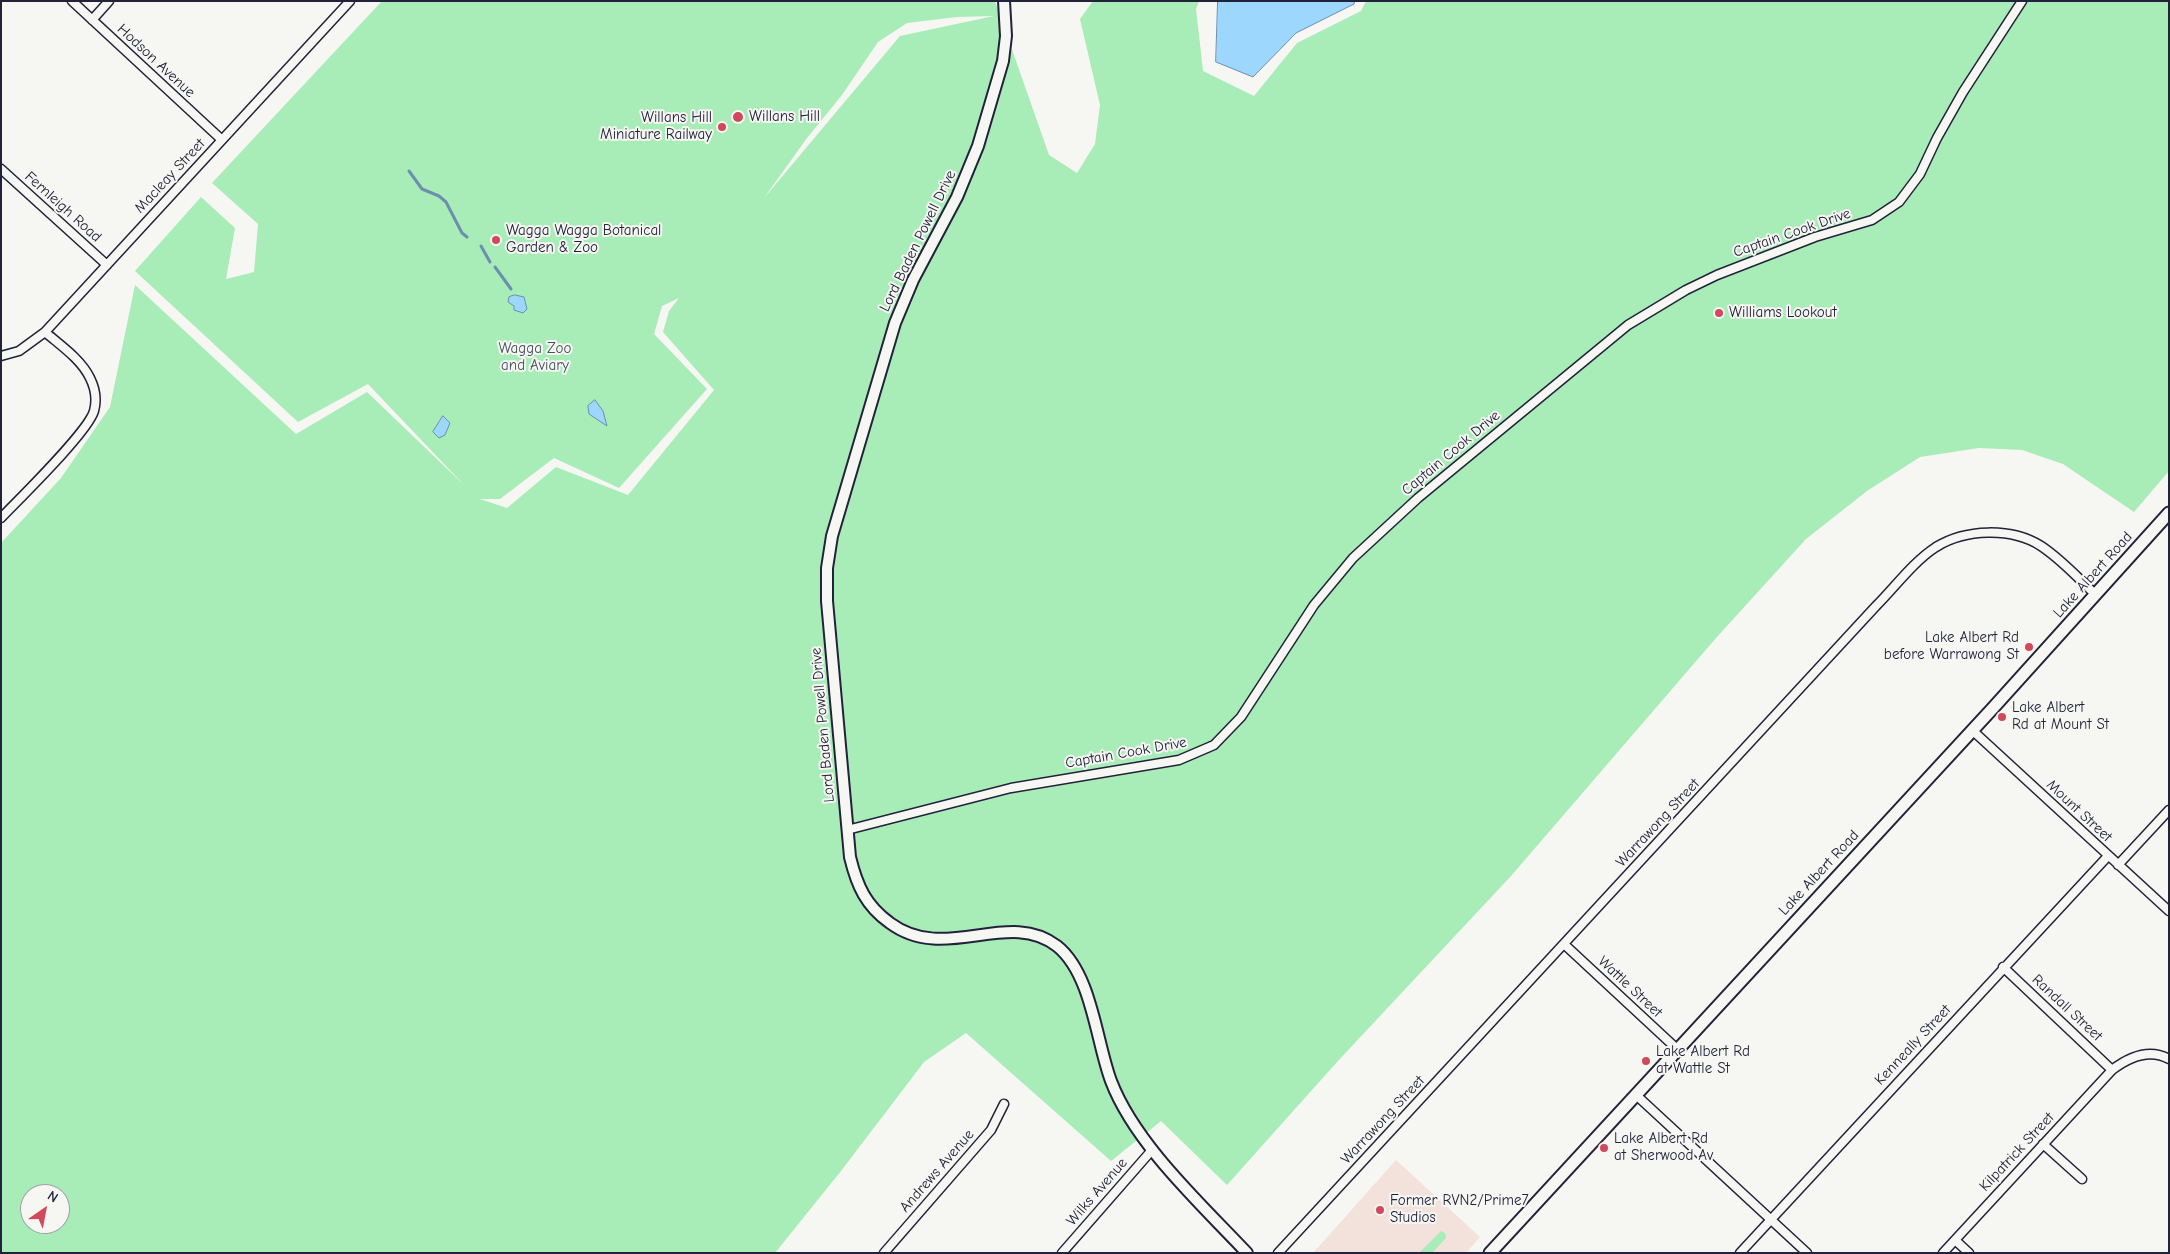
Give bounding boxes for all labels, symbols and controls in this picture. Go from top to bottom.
street label: Hodson Avenue [113,20,199,102]
place label: Willans Hill [749,108,820,126]
place label: Willans Hill Miniature Railway [600,109,712,144]
marker: Willans Hill [731,110,745,124]
marker: Willans Hill Miniature Railway [716,121,728,133]
street label: Macleay Street [131,135,209,217]
street label: Lord Baden Powell Drive [876,167,960,315]
street label: Fernleigh Road [21,168,105,246]
street label: Captain Cook Drive [1731,205,1853,261]
place label: Wagga Wagga Botanical Garden & Zoo [506,222,661,257]
marker: Wagga Wagga Botanical Garden & Zoo [490,234,502,246]
place label: Williams Lookout [1729,304,1837,322]
marker: Williams Lookout [1713,307,1725,319]
park label: Wagga Zoo and Aviary [499,340,571,375]
street label: Captain Cook Drive [1398,407,1504,499]
street label: Lake Albert Road [2050,528,2136,622]
place label: Lake Albert Rd before Warrawong St [1884,629,2019,664]
marker: Lake Albert Rd before Warrawong St [2023,641,2035,653]
street label: Lord Baden Powell Drive [807,647,839,803]
place label: Lake Albert Rd at Mount St [2012,699,2109,734]
marker: Lake Albert Rd at Mount St [1996,711,2008,723]
street label: Captain Cook Drive [1064,733,1188,773]
street label: Warrawong Street [1612,775,1704,871]
street label: Mount Street [2042,776,2116,846]
street label: Lake Albert Road [1775,827,1863,919]
street label: Wattle Street [1594,953,1666,1021]
street label: Randall Street [2028,971,2106,1045]
street label: Kenneally Street [1871,1001,1955,1089]
place label: Lake Albert Rd at Wattle St [1656,1043,1750,1078]
marker: Lake Albert Rd at Wattle St [1640,1055,1652,1067]
street label: Warrawong Street [1337,1072,1429,1168]
street label: Kilpatrick Street [1976,1109,2058,1195]
street label: Andrews Avenue [896,1126,978,1216]
place label: Lake Albert Rd at Sherwood Av [1614,1130,1713,1165]
marker: Lake Albert Rd at Sherwood Av [1598,1142,1610,1154]
street label: Wilks Avenue [1063,1154,1131,1230]
north arrow [20,1184,70,1234]
text: N [44,1187,61,1206]
place label: Former RVN2/Prime7 Studios [1390,1192,1529,1227]
marker: Former RVN2/Prime7 Studios [1374,1204,1386,1216]

